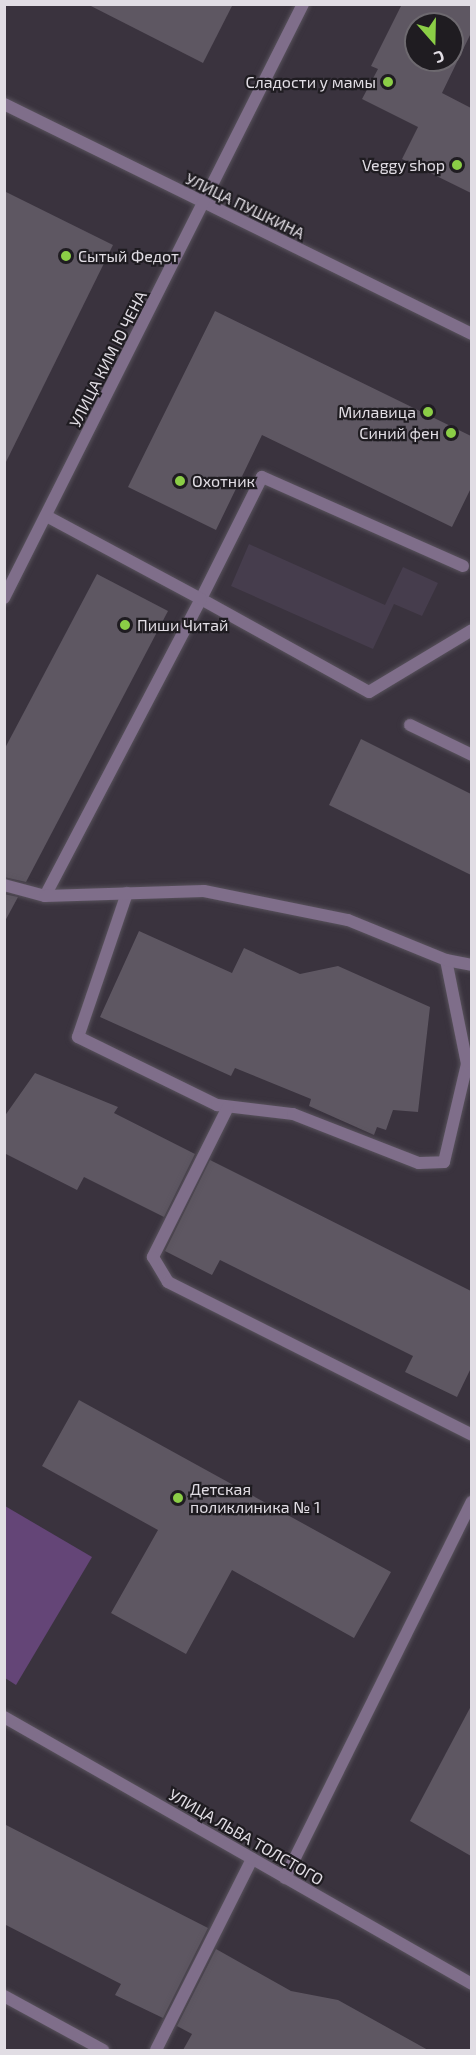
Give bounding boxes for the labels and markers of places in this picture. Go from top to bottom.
place label: Сладости у мамы [246,72,376,92]
marker: Сладости у мамы [381,75,395,89]
place label: Veggy shop [362,155,445,175]
marker: Veggy shop [450,158,464,172]
place label: Сытый Федот [78,246,179,266]
marker: Сытый Федот [59,249,73,263]
place label: Милавица [338,402,416,422]
marker: Милавица [421,405,435,419]
place label: Синий фен [359,423,439,443]
marker: Синий фен [444,426,458,440]
place label: Охотник [192,471,255,491]
marker: Охотник [173,474,187,488]
place label: Пиши Читай [137,615,228,635]
marker: Пиши Читай [118,618,132,632]
place label: Детская поликлиника № 1 [190,1479,320,1517]
marker: Детская поликлиника № 1 [171,1491,185,1505]

